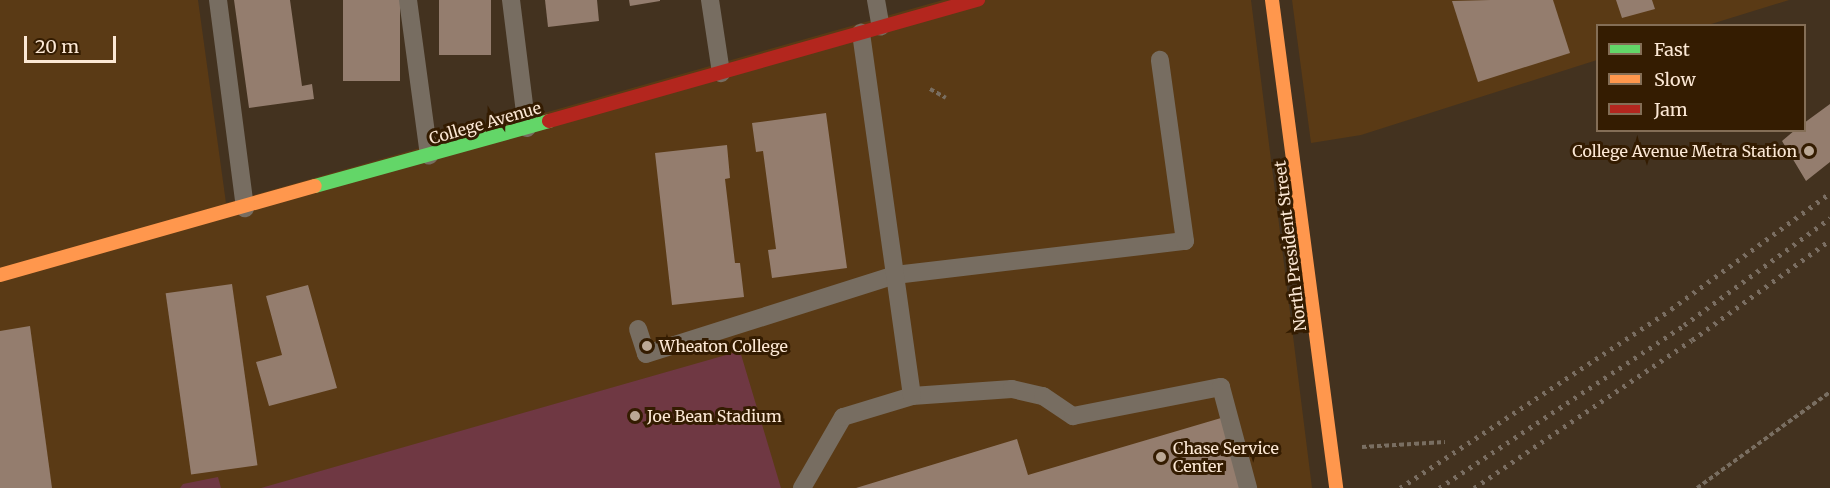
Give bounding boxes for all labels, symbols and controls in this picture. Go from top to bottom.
scale bar [27,24,118,62]
legend [1596,24,1806,132]
text: 20 m [35,35,79,58]
text: Fast [1654,38,1690,61]
text: Slow [1654,68,1696,91]
street label: College Avenue [427,98,543,148]
text: Jam [1654,98,1688,121]
place label: College Avenue Metra Station [1572,141,1797,161]
marker: College Avenue Metra Station [1802,144,1816,158]
street label: North President Street [1270,160,1310,332]
place label: Wheaton College [659,336,788,356]
marker: Wheaton College [640,339,654,353]
place label: Joe Bean Stadium [647,406,782,426]
marker: Joe Bean Stadium [628,409,642,423]
place label: Chase Service Center [1173,438,1279,476]
marker: Chase Service Center [1154,450,1168,464]

